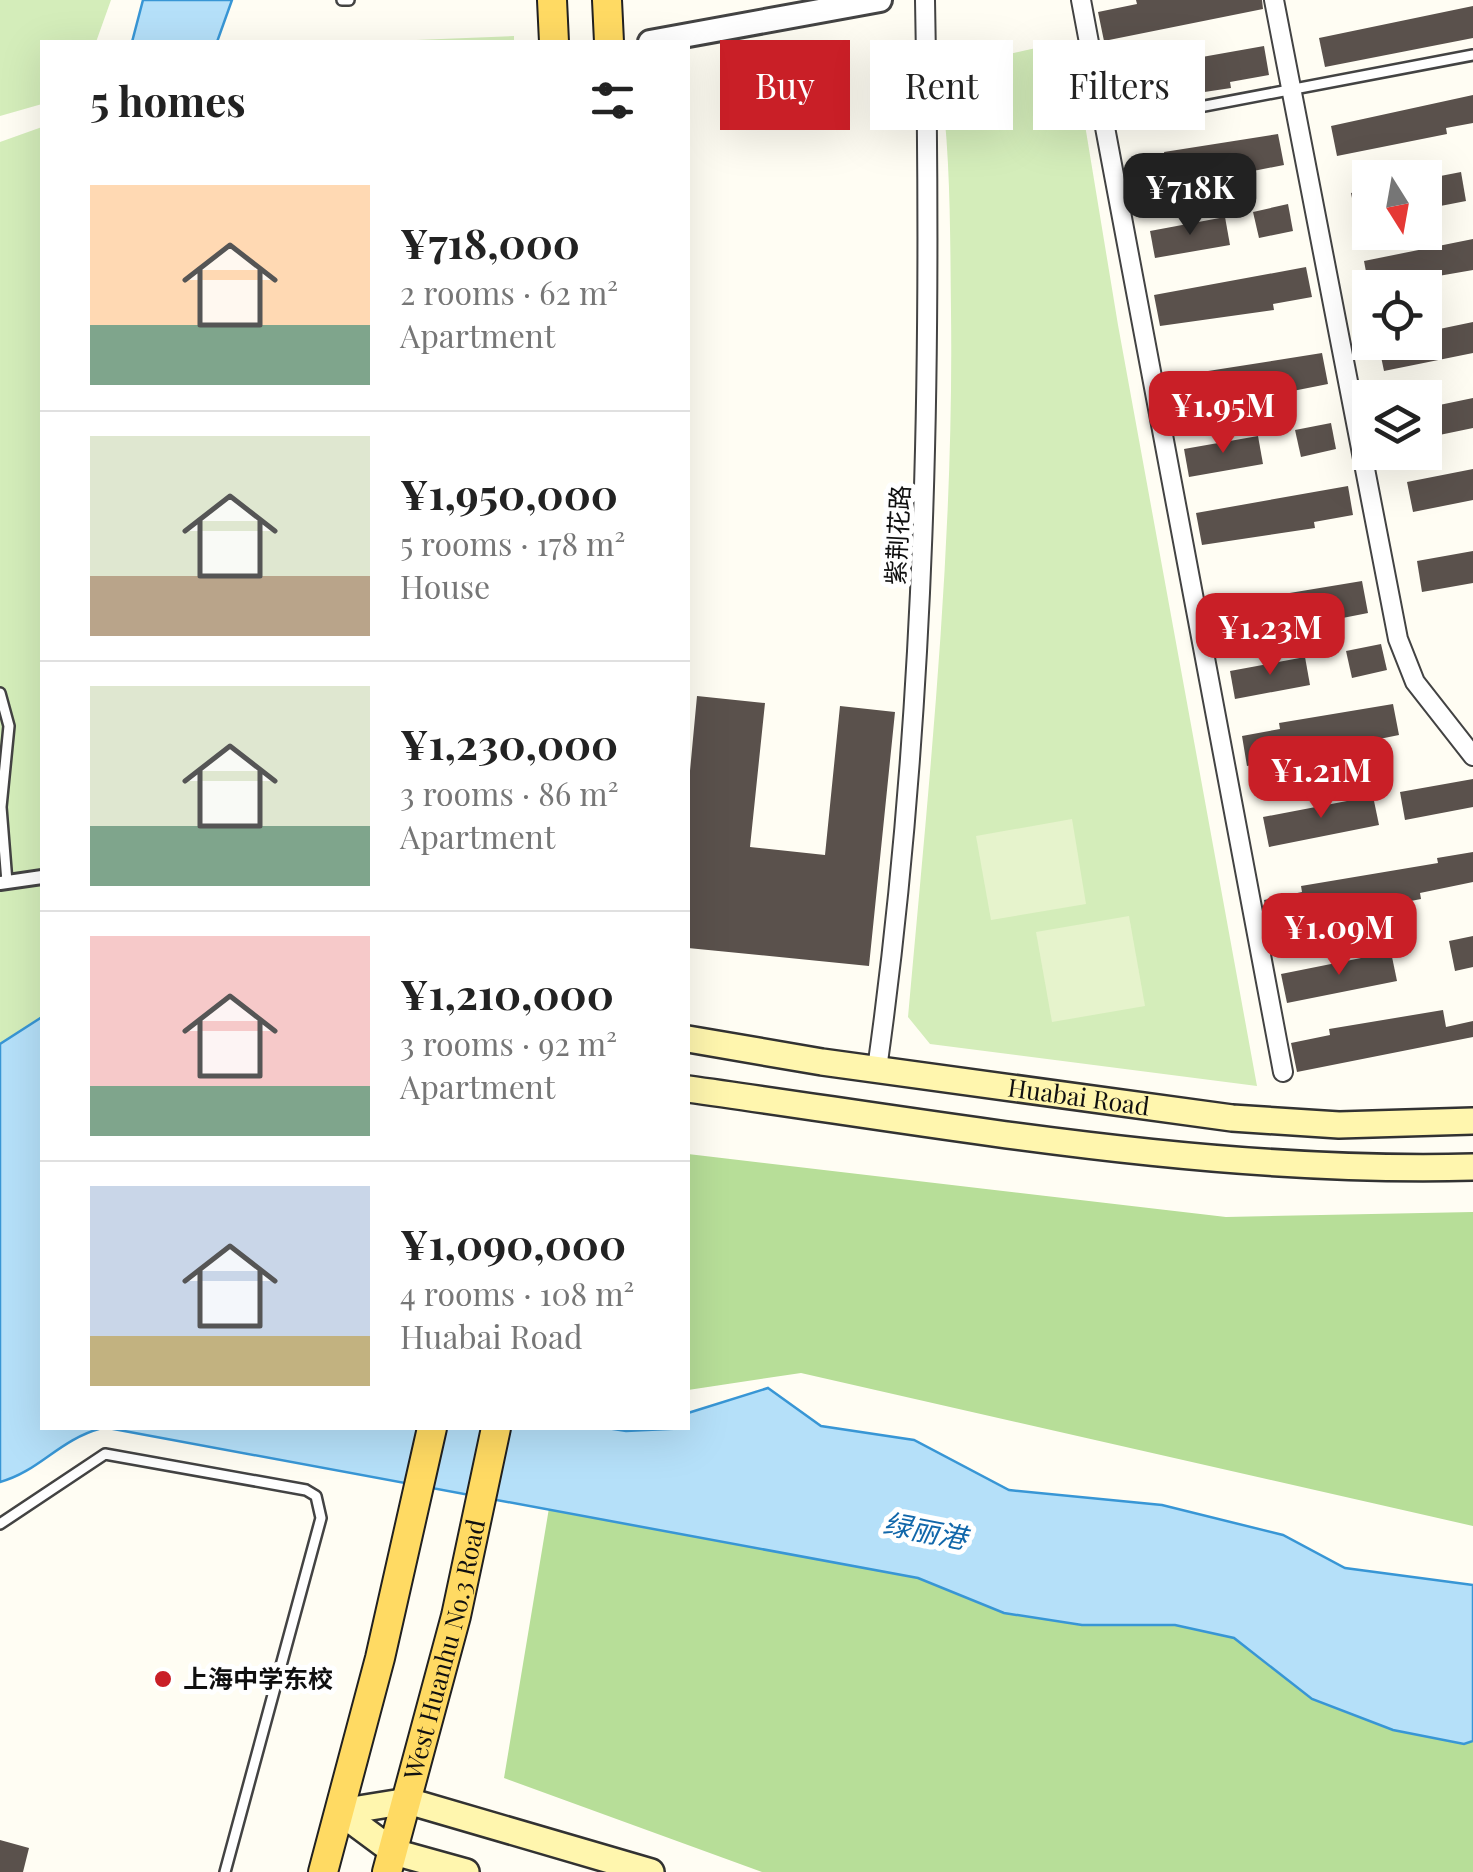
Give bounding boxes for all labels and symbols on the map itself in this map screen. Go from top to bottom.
pin: ¥718K [1120,153,1260,238]
north arrow [1352,160,1442,250]
pin: ¥1.95M [1142,371,1304,456]
street label: 紫荆花路 [877,484,916,586]
pin: ¥1.23M [1189,593,1351,678]
pin: ¥1.21M [1240,736,1402,821]
pin: ¥1.09M [1258,893,1420,978]
street label: Huabai Road [1006,1070,1152,1122]
water label: 绿丽港 [881,1503,974,1556]
street label: West Huanhu No.3 Road [394,1516,491,1784]
place label: 上海中学东校 [183,1661,333,1694]
marker: 上海中学东校 [152,1668,174,1690]

